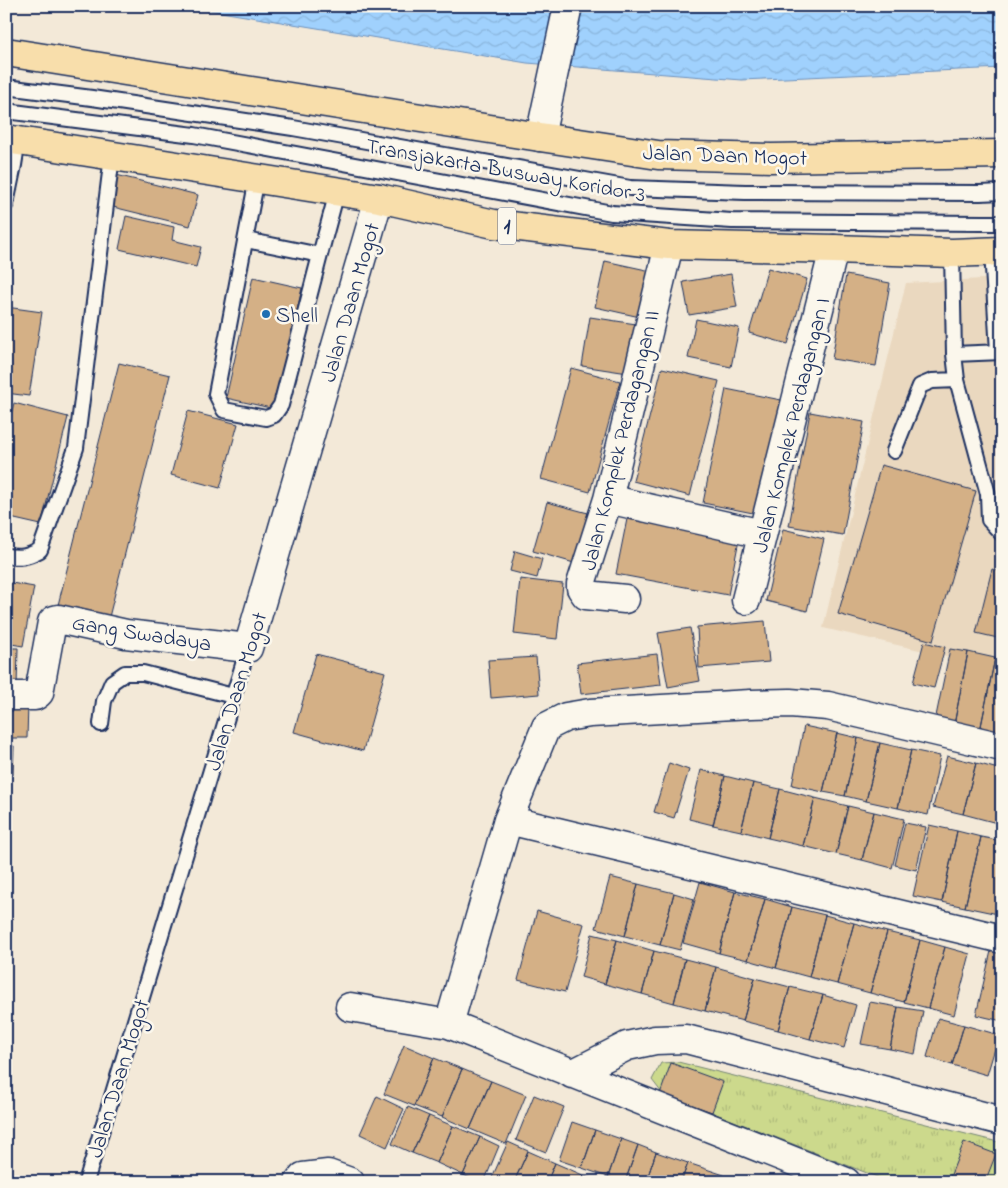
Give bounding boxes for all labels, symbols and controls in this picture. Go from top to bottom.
street label: Transjakarta Busway Koridor 3 [363,132,648,213]
street label: Jalan Daan Mogot [642,138,808,177]
road number: 1 [498,208,516,245]
street label: Jalan Daan Mogot [314,219,391,386]
street label: Jalan Komplek Perdagangan I [746,295,841,557]
place label: Shell [276,301,318,333]
street label: Jalan Komplek Perdagangan II [574,307,671,574]
marker: Shell [260,308,272,320]
street label: Gang Swadaya [69,608,214,663]
street label: Jalan Daan Mogot [199,608,278,775]
street label: Jalan Daan Mogot [81,995,160,1162]

